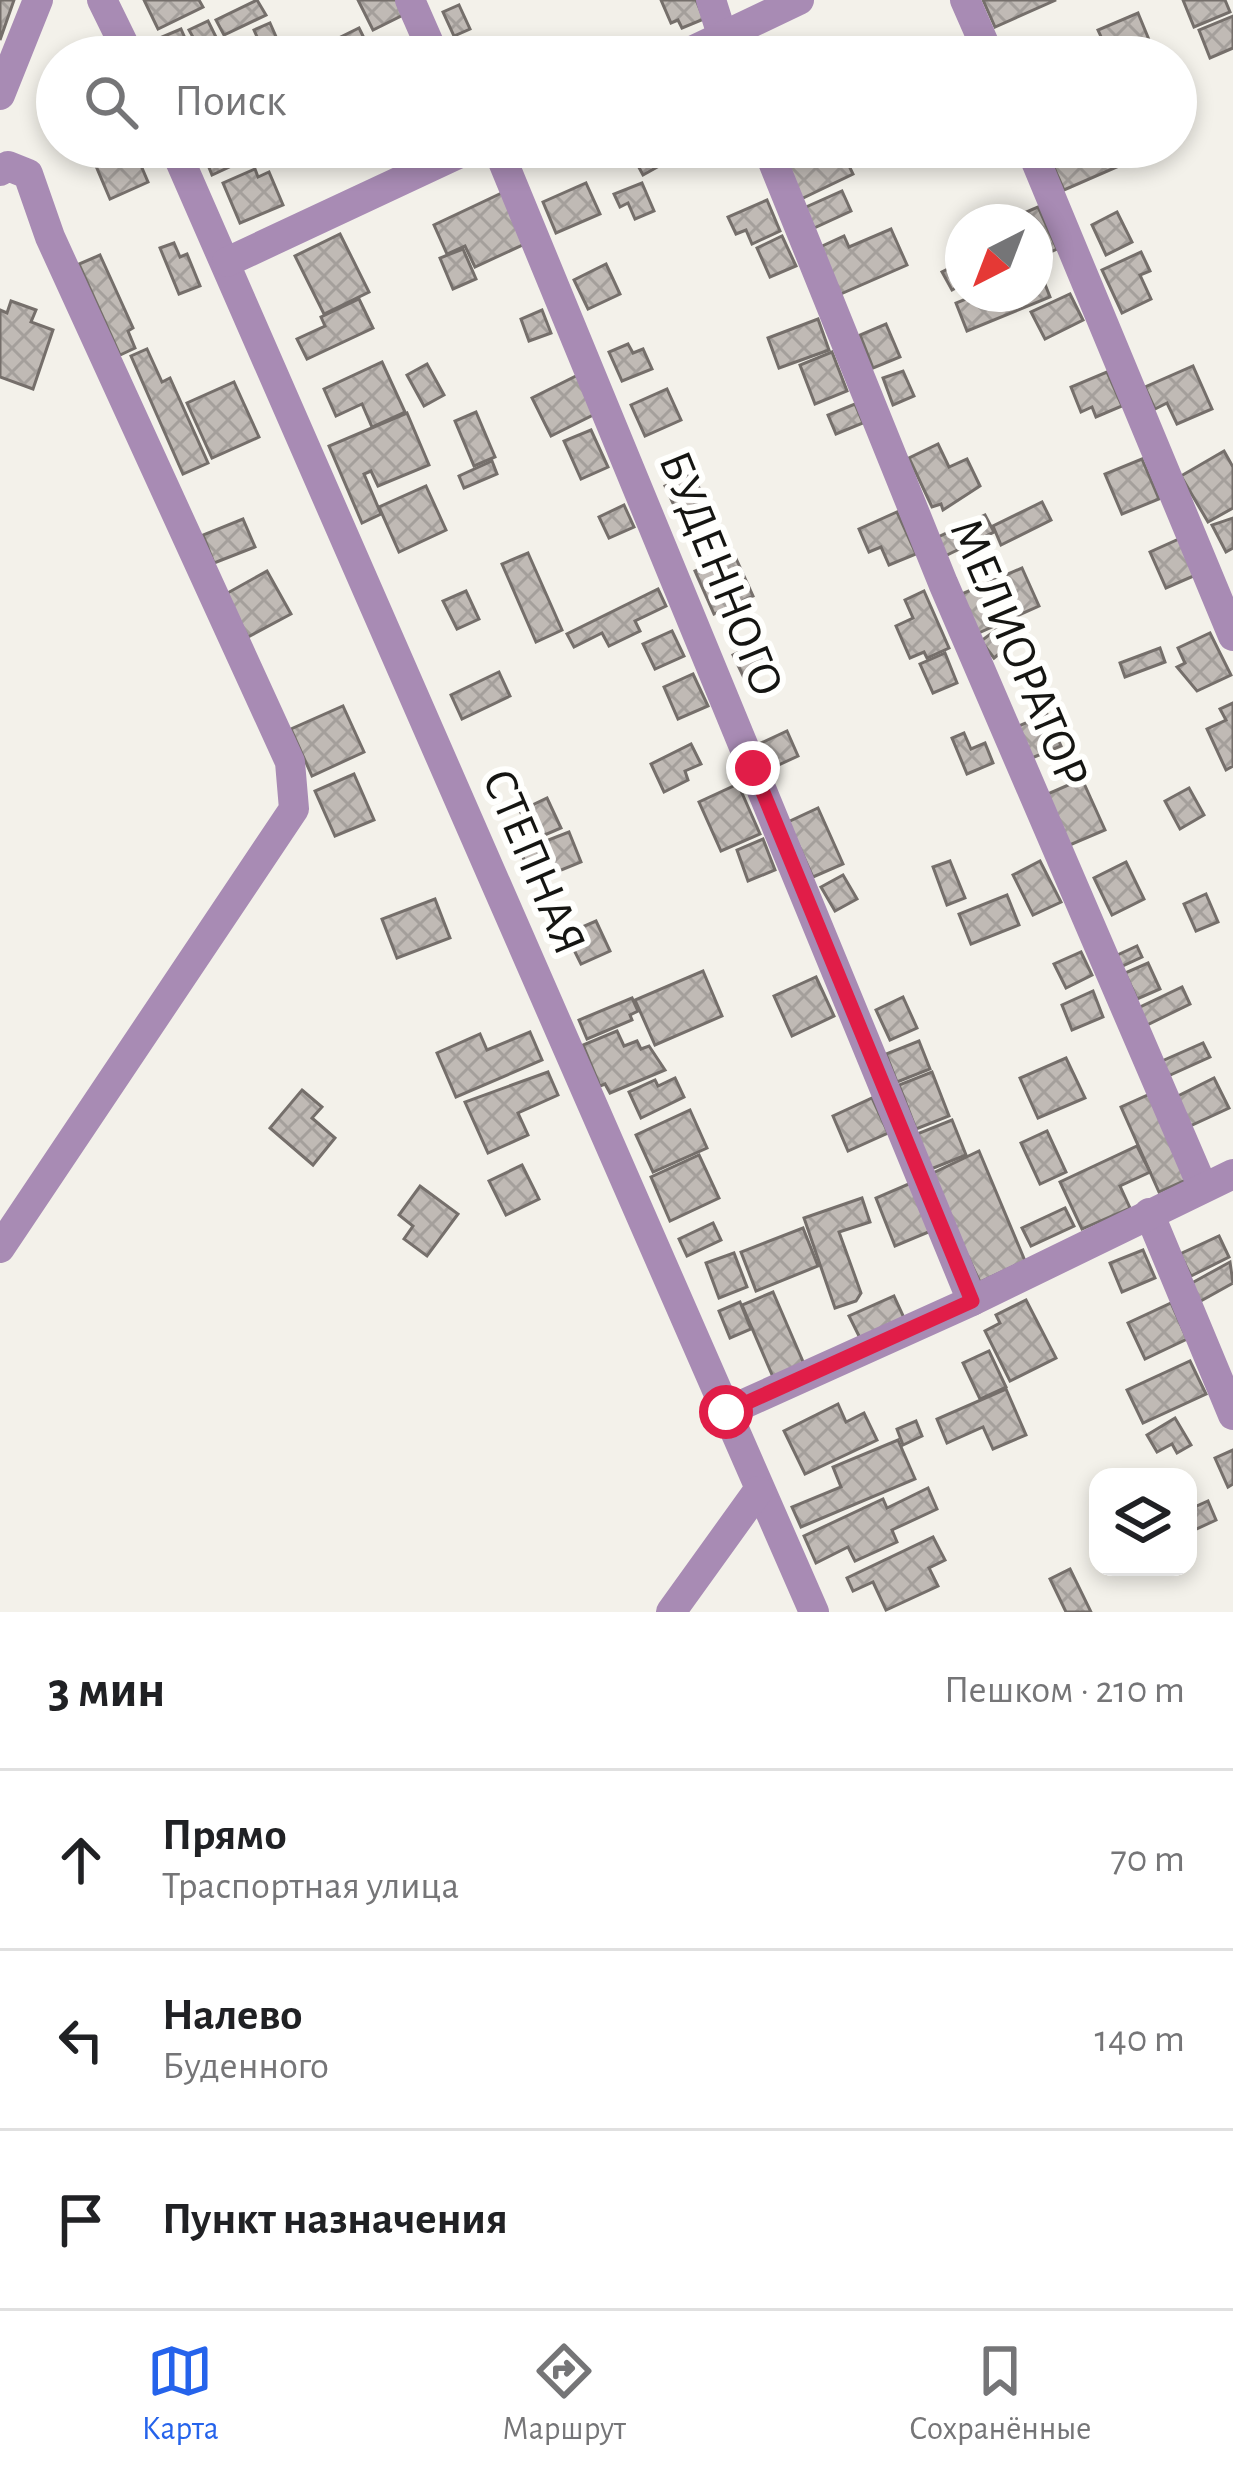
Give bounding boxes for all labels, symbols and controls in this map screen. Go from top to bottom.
search box [36,36,1197,168]
icon: search [78,69,144,135]
text: Поиск [174,79,286,124]
north arrow [945,204,1053,312]
street label: БУДЕННОГО [649,445,791,704]
street label: МЕЛИОРАТОР [940,512,1096,794]
route end [726,741,780,795]
street label: СТЕПНАЯ [473,763,594,962]
route start [699,1385,753,1439]
map controls [1089,1468,1197,1576]
button: layers [1089,1468,1197,1576]
text: 3 мин [48,1665,165,1716]
text: Пешком · 210 m [944,1671,1185,1710]
text: Прямо [162,1813,287,1858]
icon: ahead [48,1827,114,1893]
text: 70 m [1111,1840,1185,1879]
text: Траспортная улица [162,1867,459,1906]
text: Налево [162,1993,302,2038]
icon: left [48,2007,114,2073]
text: 140 m [1095,2020,1185,2059]
text: Буденного [162,2047,329,2086]
icon: arrive [48,2187,114,2253]
text: Пункт назначения [162,2197,508,2242]
tab: Карта [142,2338,219,2450]
tab: Маршрут [502,2338,626,2450]
tab: Сохранённые [909,2338,1091,2450]

